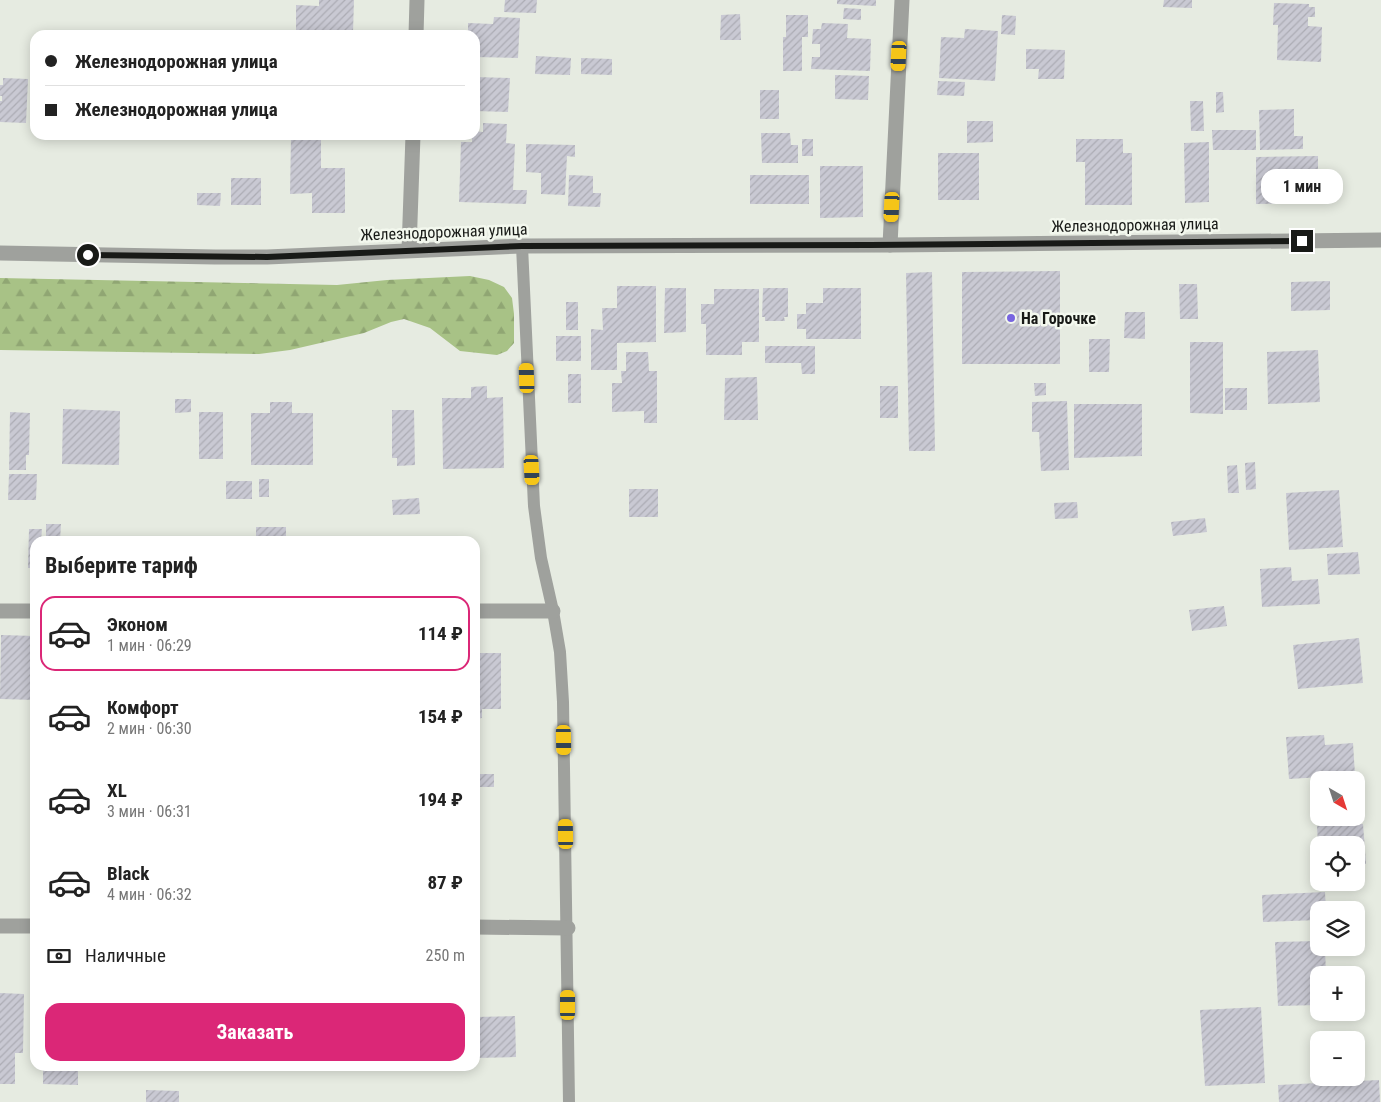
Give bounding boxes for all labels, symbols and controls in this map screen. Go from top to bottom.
car [890,41,907,71]
text: Железнодорожная улица [75,50,278,73]
text: Железнодорожная улица [75,98,278,121]
callout: 1 мин [1261,168,1343,204]
text: 1 мин [1283,177,1321,196]
car [883,192,900,222]
street label: Железнодорожная улица [1051,214,1219,236]
street label: Железнодорожная улица [360,220,528,244]
route end [1291,230,1313,252]
route start [77,244,99,266]
place label: На Горочке [1021,309,1096,328]
marker: На Горочке [1005,312,1017,324]
car [518,363,535,393]
car [523,455,540,485]
text: Выберите тариф [45,553,198,578]
icon: car [47,611,92,656]
text: Эконом [107,613,168,636]
text: 114 ₽ [418,622,463,645]
text: 1 мин · 06:29 [107,636,192,655]
icon: car [47,694,92,739]
text: Комфорт [107,696,179,719]
text: 154 ₽ [418,705,463,728]
text: 2 мин · 06:30 [107,719,192,738]
car [556,725,571,755]
north arrow [1310,771,1365,826]
map controls [1310,771,1365,1086]
icon: car [47,777,92,822]
text: XL [107,779,127,802]
text: 194 ₽ [418,788,463,811]
text: 3 мин · 06:31 [107,802,192,821]
car [558,819,573,849]
button: locate [1310,836,1365,891]
icon: car [47,860,92,905]
text: Black [107,862,149,885]
text: 87 ₽ [428,871,463,894]
text: 4 мин · 06:32 [107,885,192,904]
button: layers [1310,901,1365,956]
icon: cash [45,942,73,970]
text: Наличные [85,944,166,967]
text: 250 m [426,946,465,965]
button: + [1310,966,1365,1021]
car [560,990,575,1020]
button: Заказать [45,1003,465,1061]
button: − [1310,1031,1365,1086]

